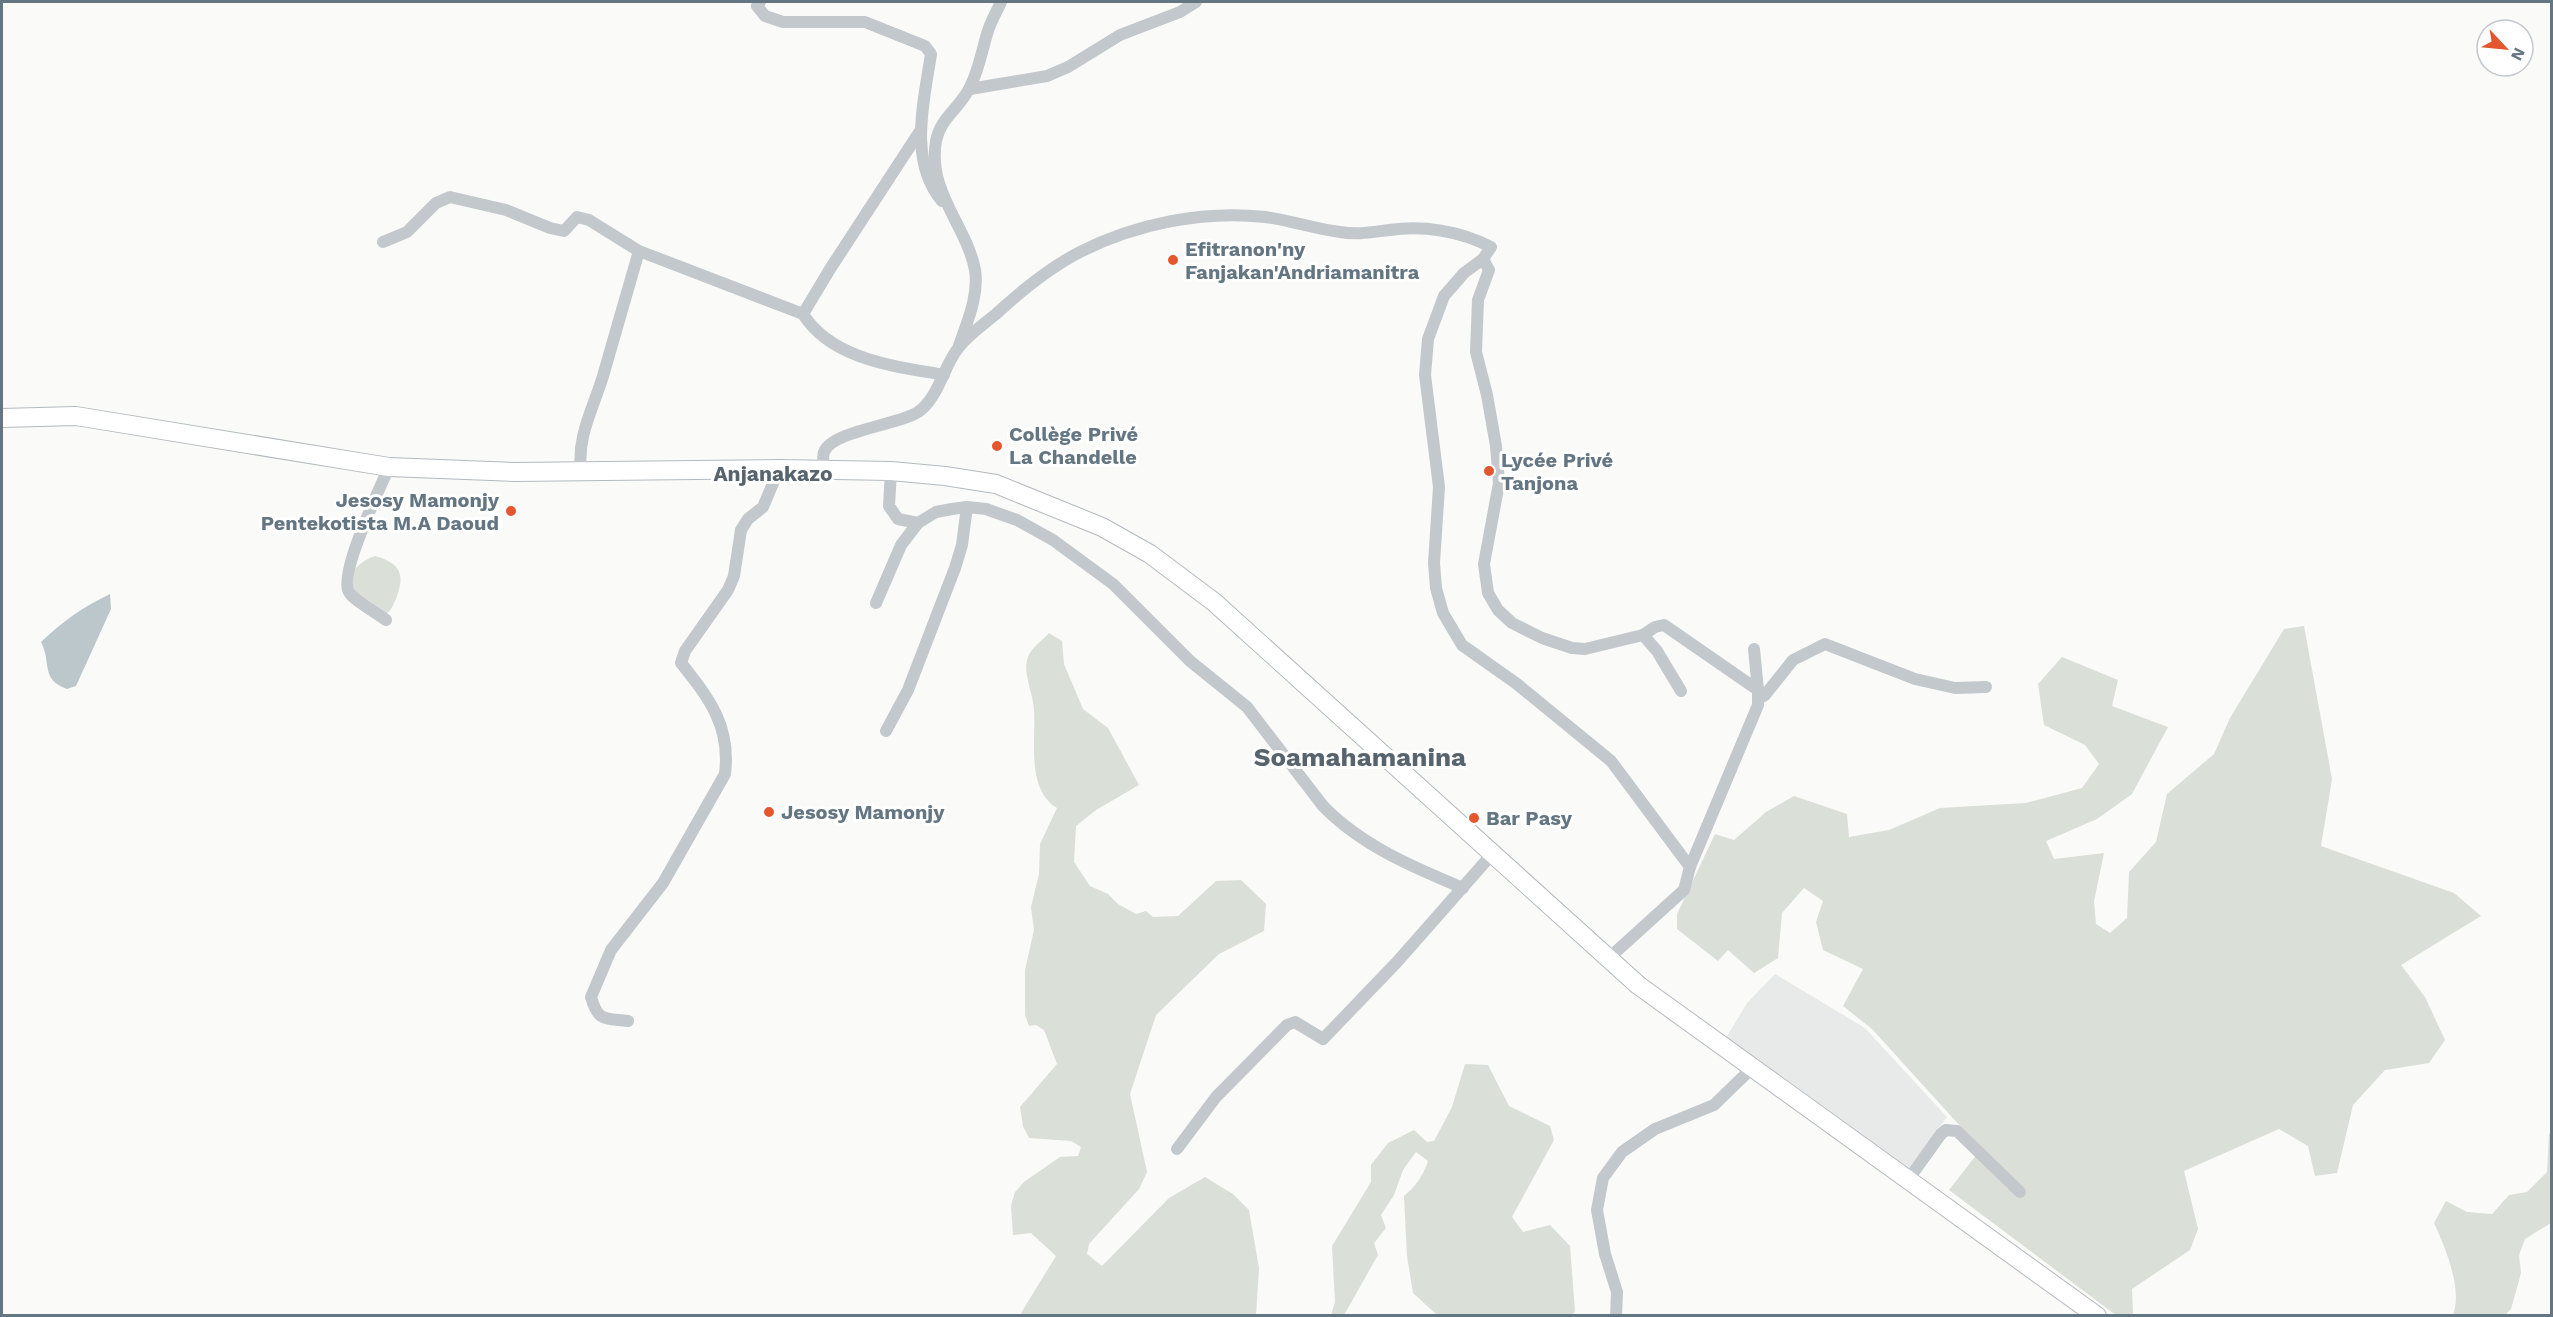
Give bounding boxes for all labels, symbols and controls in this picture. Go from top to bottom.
north arrow [2475,18,2535,78]
text: N [2507,45,2529,64]
place label: Efitranon'ny Fanjakan'Andriamanitra [1185,237,1420,284]
marker: Efitranon'ny Fanjakan'Andriamanitra [1166,253,1180,267]
place label: Collège Privé La Chandelle [1009,422,1138,469]
marker: Collège Privé La Chandelle [990,439,1004,453]
place label: Lycée Privé Tanjona [1501,448,1613,495]
district label: Anjanakazo [713,461,833,486]
marker: Lycée Privé Tanjona [1482,464,1496,478]
place label: Jesosy Mamonjy Pentekotista M.A Daoud [261,488,500,535]
marker: Jesosy Mamonjy Pentekotista M.A Daoud [504,504,518,518]
district label: Soamahamanina [1254,742,1466,772]
place label: Jesosy Mamonjy [781,800,945,824]
marker: Jesosy Mamonjy [762,805,776,819]
place label: Bar Pasy [1486,806,1573,830]
marker: Bar Pasy [1467,811,1481,825]

